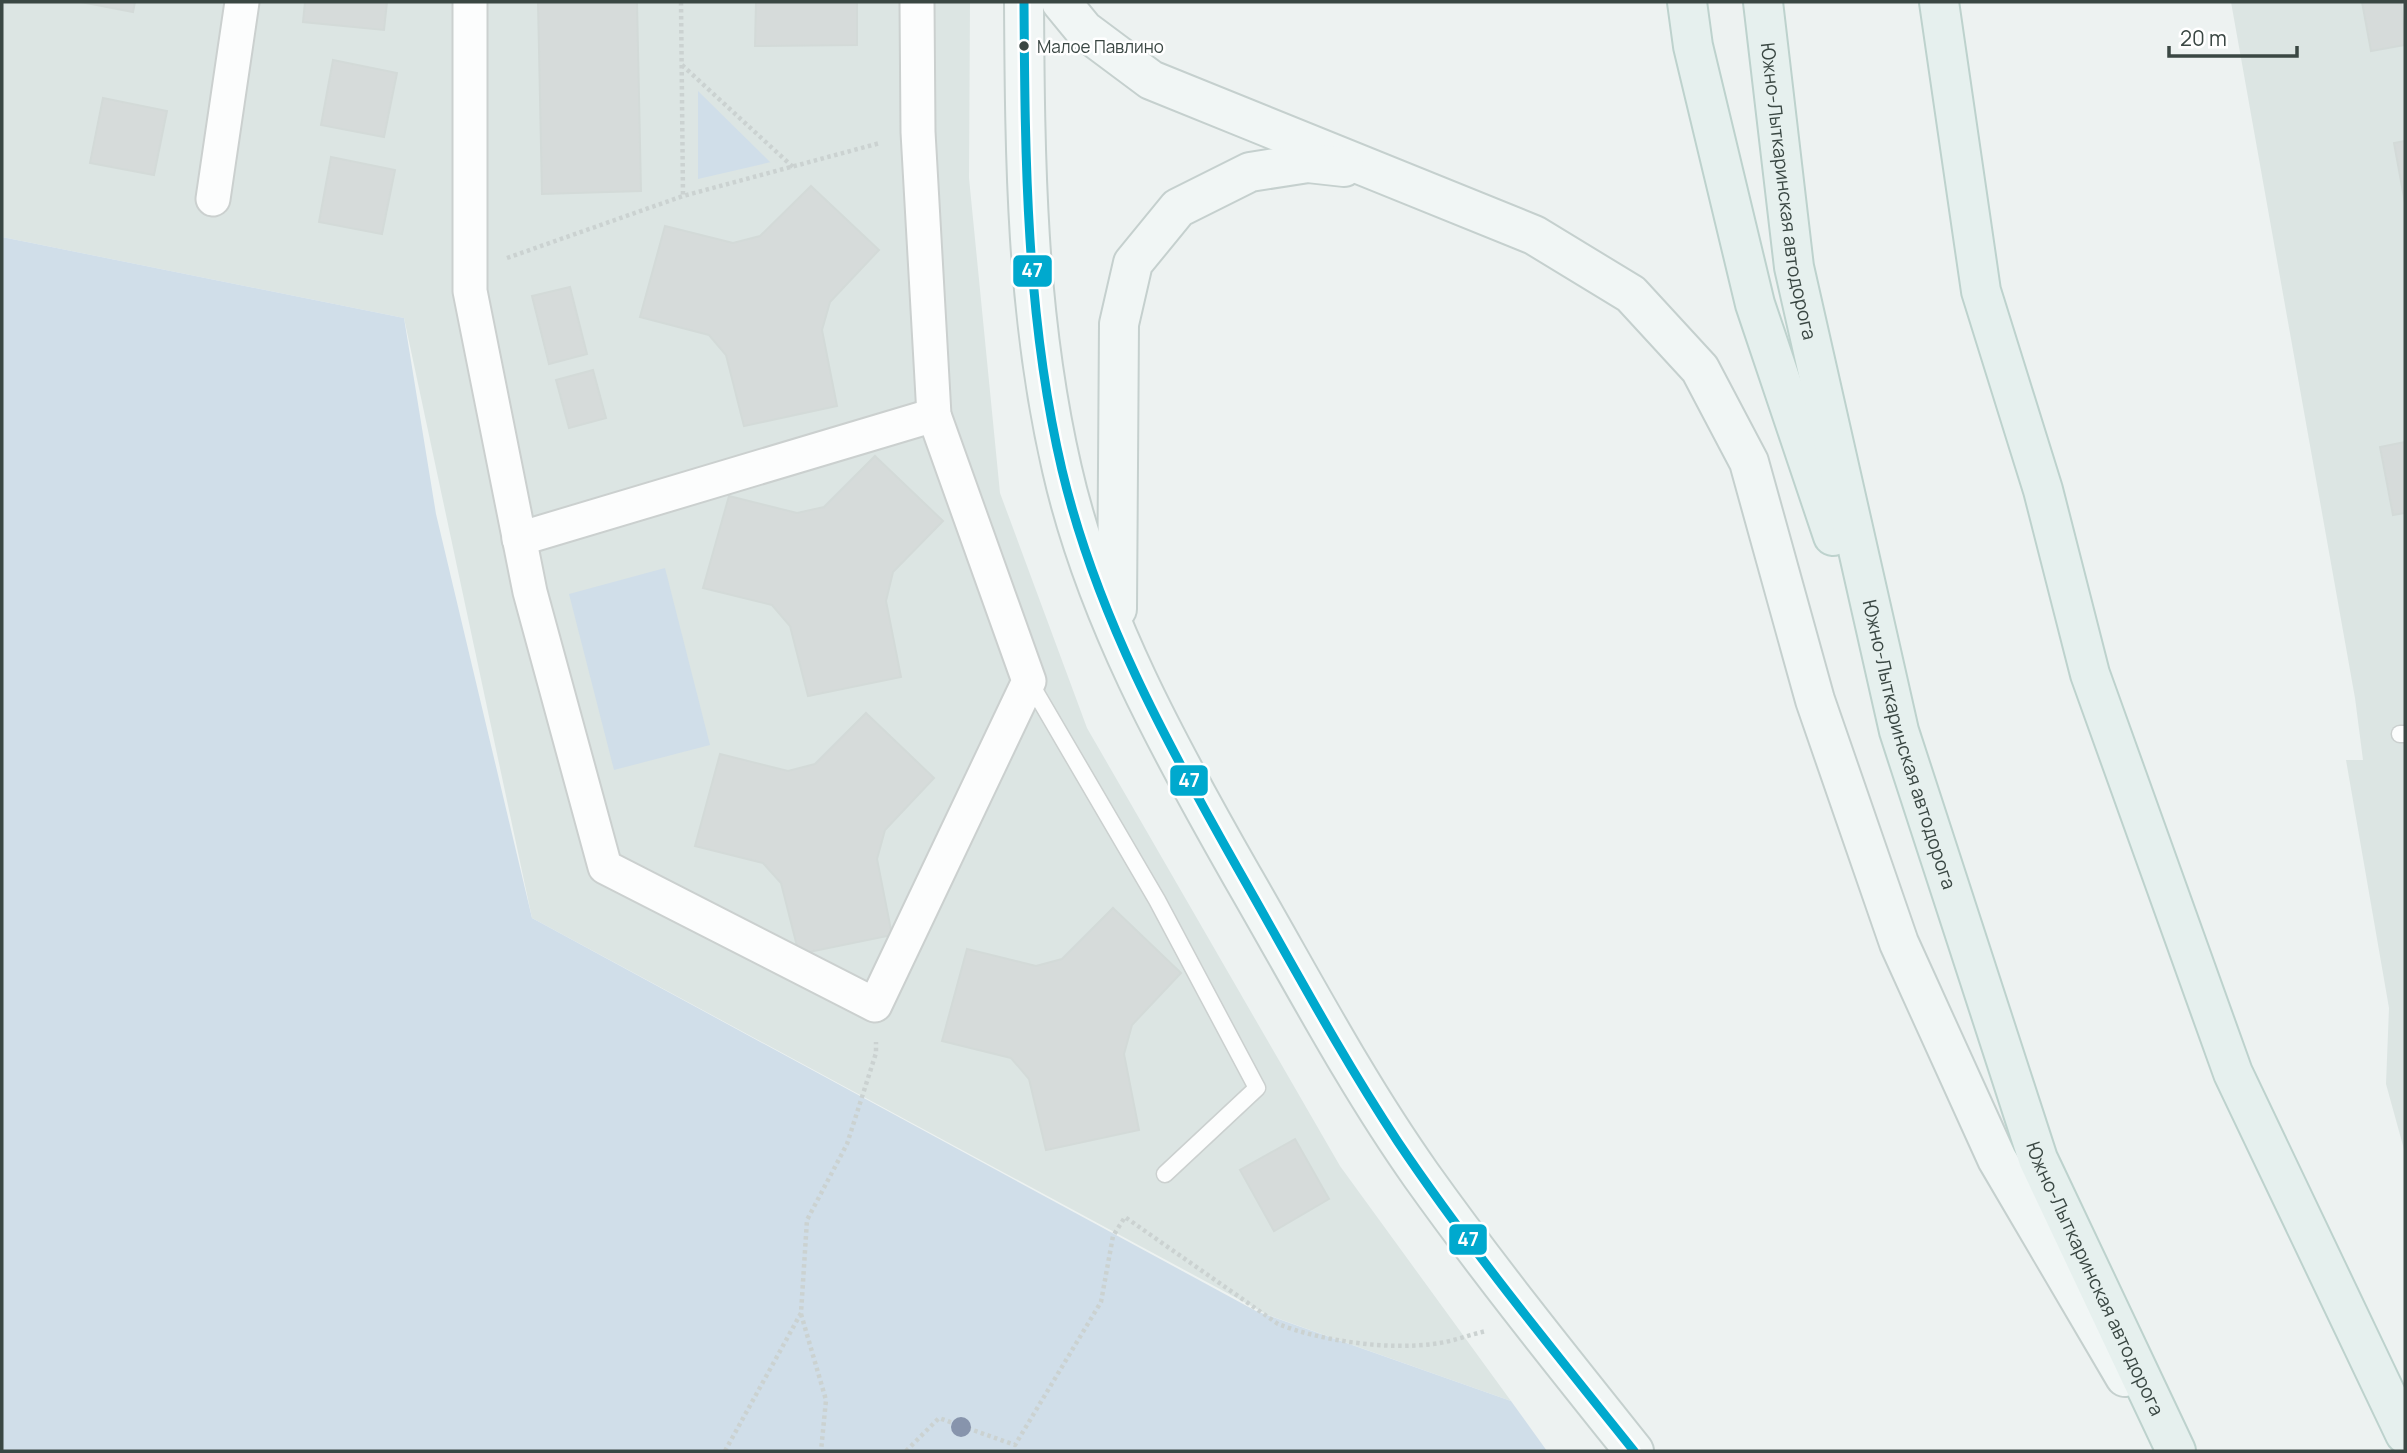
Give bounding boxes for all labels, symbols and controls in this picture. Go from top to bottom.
scale bar [2169,14,2297,58]
text: 20 m [2180,24,2227,52]
place label: Малое Павлино [1037,35,1164,58]
marker: Малое Павлино [1017,39,1031,53]
street label: Южно-Лыткаринская автодорога [1755,41,1823,342]
line badge: 47 [1012,254,1053,288]
text: 47 [1021,257,1043,283]
street label: Южно-Лыткаринская автодорога [1857,597,1962,892]
line badge: 47 [1169,764,1209,797]
text: 47 [1178,767,1200,793]
street label: Южно-Лыткаринская автодорога [2020,1138,2170,1420]
line badge: 47 [1448,1223,1488,1256]
text: 47 [1457,1226,1479,1252]

